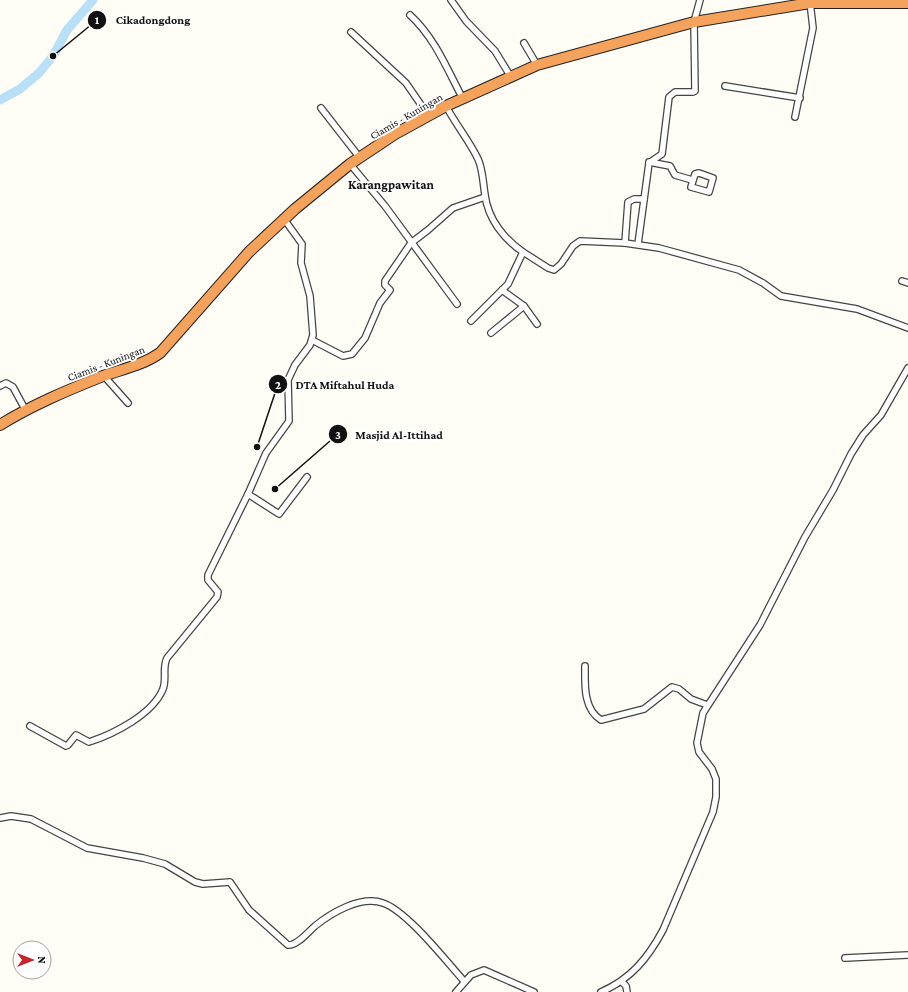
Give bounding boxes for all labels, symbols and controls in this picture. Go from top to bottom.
callout: Cikadongdong [87,8,198,32]
text: 1 [95,13,100,27]
text: Cikadongdong [116,13,190,27]
street label: Ciamis - Kuningan [368,90,445,142]
district label: Karangpawitan [348,177,434,192]
street label: Ciamis - Kuningan [66,343,147,384]
callout: DTA Miftahul Huda [268,372,403,396]
text: 2 [275,378,281,392]
text: DTA Miftahul Huda [296,378,395,392]
callout: Masjid Al-Ittihad [328,422,451,446]
text: 3 [335,428,341,442]
text: Masjid Al-Ittihad [355,428,443,442]
north arrow [12,940,52,980]
text: N [36,956,48,964]

